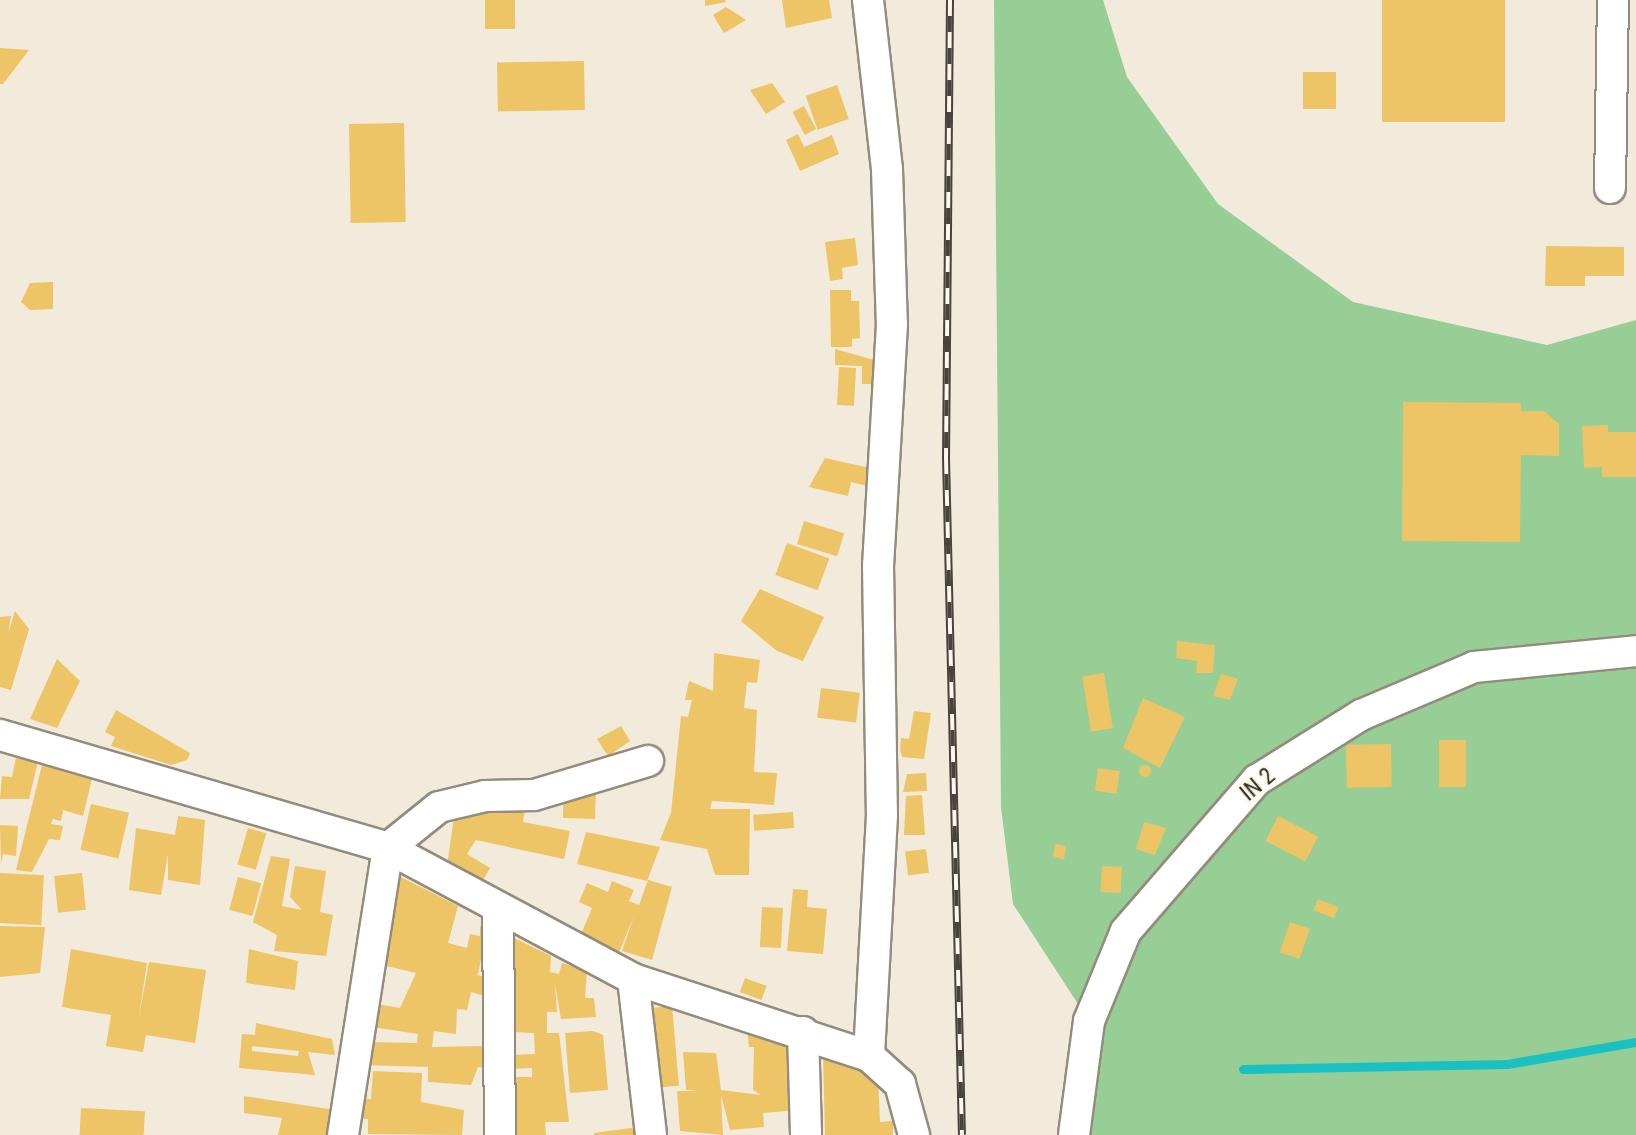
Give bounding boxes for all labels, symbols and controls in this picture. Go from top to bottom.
street label: IN 2 [1235,763,1281,807]

